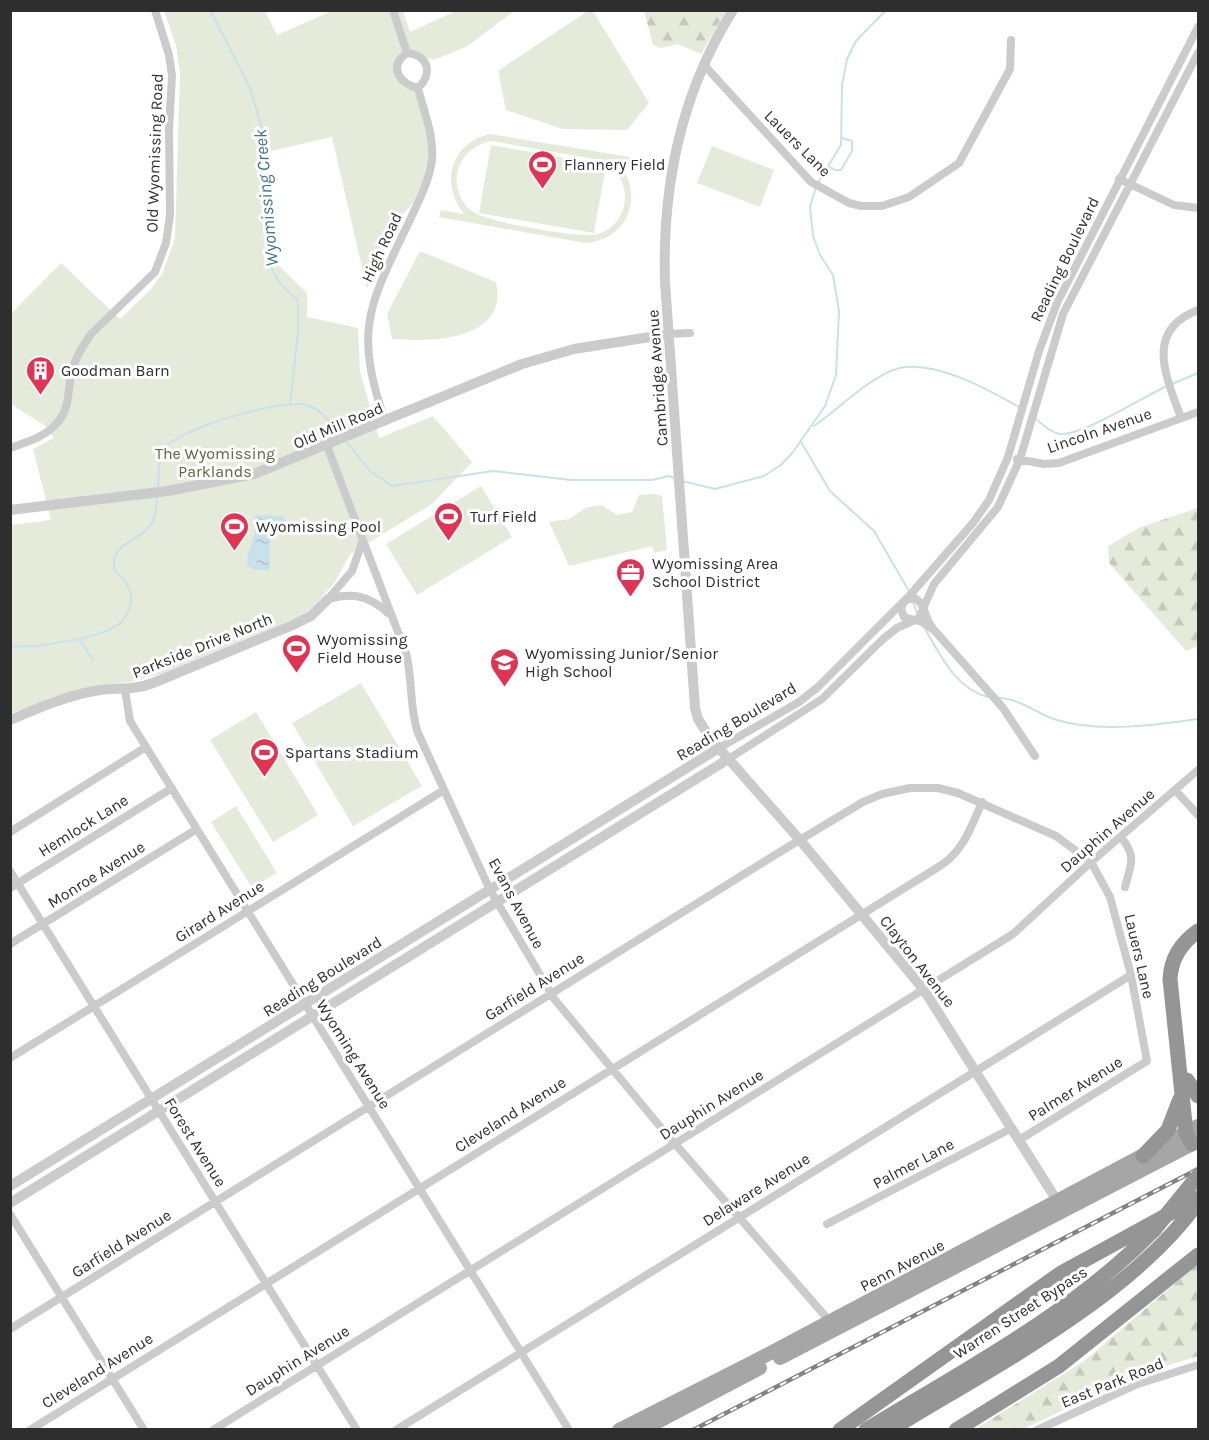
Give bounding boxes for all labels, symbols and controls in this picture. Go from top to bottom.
street label: Old Wyomissing Road [142,73,167,233]
street label: Lauers Lane [760,106,835,181]
water label: Wyomissing Creek [249,128,283,268]
sports icon: Flannery Field [527,148,559,190]
place label: Flannery Field [564,155,666,174]
street label: Reading Boulevard [1026,194,1103,325]
street label: High Road [357,209,406,285]
street label: Cambridge Avenue [643,309,672,447]
building icon: Goodman Barn [24,354,56,396]
place label: Goodman Barn [61,361,170,380]
street label: Old Mill Road [290,398,386,453]
street label: Lincoln Avenue [1044,404,1154,457]
park label: The Wyomissing Parklands [155,444,275,481]
sports icon: Turf Field [433,500,465,542]
place label: Turf Field [470,507,537,526]
sports icon: Wyomissing Pool [219,510,251,552]
place label: Wyomissing Pool [256,517,381,536]
place label: Wyomissing Area School District [652,554,778,591]
office icon: Wyomissing Area School District [615,556,647,598]
street label: Parkside Drive North [129,609,275,682]
place label: Wyomissing Field House [317,630,408,667]
sports icon: Wyomissing Field House [280,632,312,674]
place label: Wyomissing Junior/Senior High School [525,644,718,681]
school or university icon: Wyomissing Junior/Senior High School [488,646,520,688]
street label: Reading Boulevard [673,678,800,765]
sports icon: Spartans Stadium [248,736,280,778]
place label: Spartans Stadium [285,743,419,762]
street label: Dauphin Avenue [1056,784,1158,877]
street label: Hemlock Lane [35,790,132,861]
street label: Monroe Avenue [44,837,148,912]
street label: Evans Avenue [485,854,549,952]
street label: Girard Avenue [171,877,267,946]
street label: Clayton Avenue [876,912,959,1011]
street label: Lauers Lane [1121,912,1158,1000]
street label: Reading Boulevard [259,932,385,1021]
street label: Garfield Avenue [481,948,588,1025]
street label: Wyoming Avenue [312,996,395,1112]
street label: Palmer Avenue [1025,1052,1126,1125]
street label: Dauphin Avenue [656,1065,767,1144]
street label: Cleveland Avenue [451,1073,569,1156]
street label: Forest Avenue [161,1094,231,1190]
street label: Palmer Lane [869,1134,957,1193]
street label: Delaware Avenue [699,1149,813,1230]
street label: Garfield Avenue [68,1205,175,1282]
street label: Penn Avenue [857,1235,948,1296]
street label: Warren Street Bypass [950,1262,1091,1363]
street label: Dauphin Avenue [242,1321,353,1400]
street label: Cleveland Avenue [38,1329,156,1412]
street label: East Park Road [1058,1353,1166,1412]

